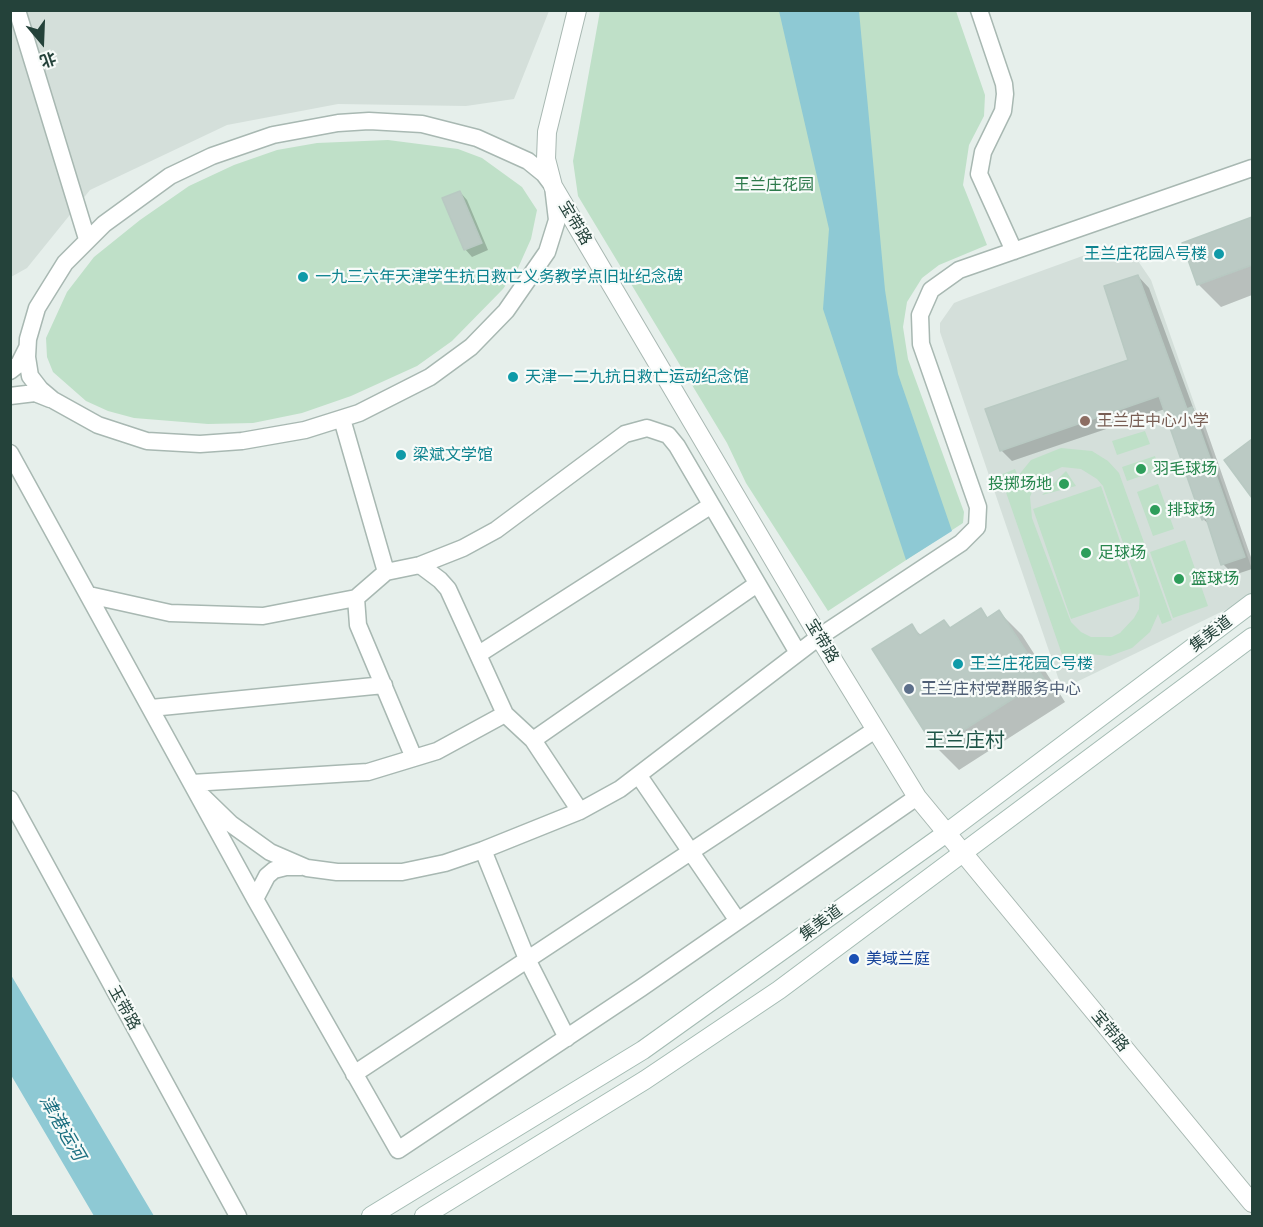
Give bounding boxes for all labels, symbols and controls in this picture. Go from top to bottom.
north arrow [12,12,72,72]
text: 北 [37,48,59,71]
park label: 王兰庄花园 [734,175,814,195]
street label: 宝带路 [554,197,596,249]
place label: 王兰庄花园A号楼 [1084,244,1207,264]
marker: 王兰庄花园A号楼 [1212,247,1226,261]
place label: 一九三六年天津学生抗日救亡义务教学点旧址纪念碑 [315,267,683,287]
marker: 一九三六年天津学生抗日救亡义务教学点旧址纪念碑 [296,270,310,284]
place label: 天津一二九抗日救亡运动纪念馆 [525,367,749,387]
marker: 天津一二九抗日救亡运动纪念馆 [506,370,520,384]
place label: 王兰庄中心小学 [1097,411,1209,431]
marker: 王兰庄中心小学 [1078,414,1092,428]
place label: 梁斌文学馆 [413,445,493,465]
marker: 梁斌文学馆 [394,448,408,462]
place label: 羽毛球场 [1153,459,1217,479]
marker: 羽毛球场 [1134,462,1148,476]
place label: 投掷场地 [988,474,1052,494]
marker: 投掷场地 [1057,477,1071,491]
place label: 排球场 [1167,500,1215,520]
marker: 排球场 [1148,503,1162,517]
place label: 足球场 [1098,543,1146,563]
marker: 足球场 [1079,546,1093,560]
place label: 篮球场 [1191,569,1239,589]
marker: 篮球场 [1172,572,1186,586]
street label: 集美道 [1186,612,1236,656]
street label: 宝带路 [801,615,843,667]
place label: 王兰庄花园C号楼 [970,654,1093,674]
marker: 王兰庄花园C号楼 [951,657,965,671]
place label: 王兰庄村党群服务中心 [921,679,1081,699]
marker: 王兰庄村党群服务中心 [902,682,916,696]
district label: 王兰庄村 [925,729,1005,753]
street label: 集美道 [796,901,846,945]
place label: 美域兰庭 [866,949,930,969]
marker: 美域兰庭 [847,952,861,966]
street label: 玉带路 [104,982,144,1034]
street label: 宝带路 [1087,1006,1133,1056]
water label: 津港运河 [35,1091,89,1165]

